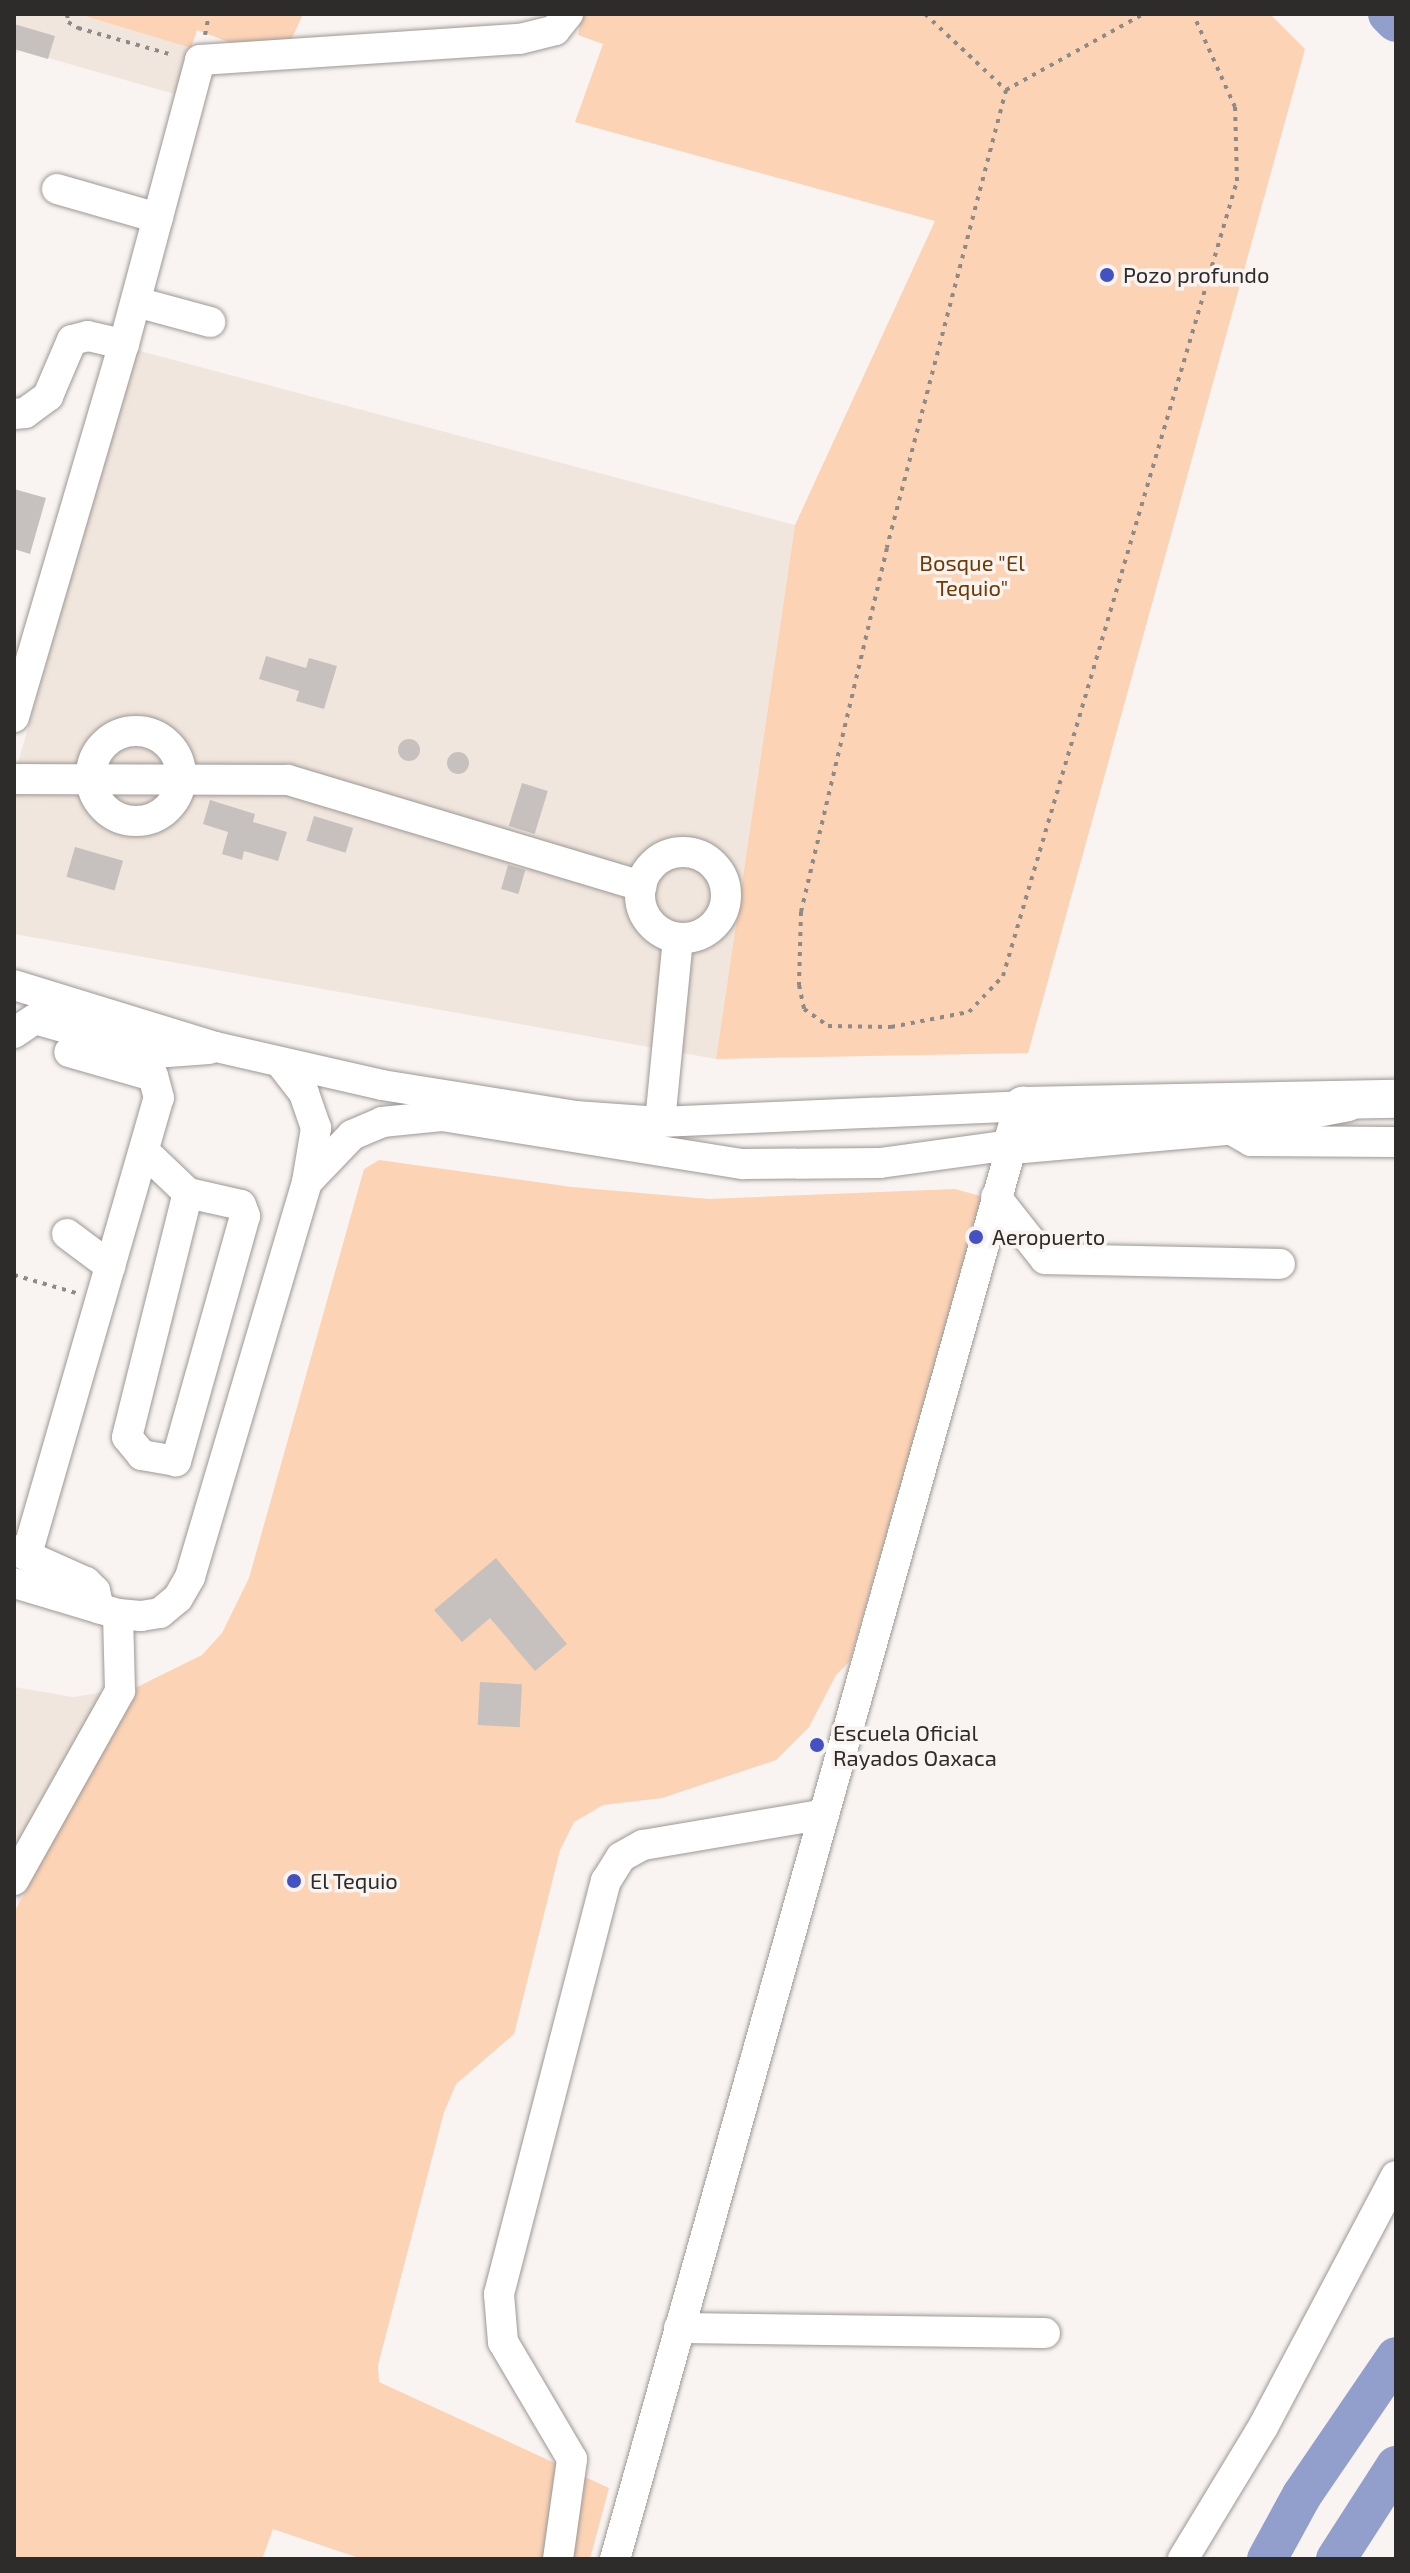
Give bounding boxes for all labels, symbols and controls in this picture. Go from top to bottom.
place label: Pozo profundo [1123,262,1269,288]
marker: Pozo profundo [1098,266,1116,284]
park label: Bosque "El Tequio" [919,549,1025,600]
place label: Aeropuerto [992,1224,1105,1250]
marker: Aeropuerto [967,1228,985,1246]
place label: Escuela Oficial Rayados Oaxaca [833,1719,997,1770]
marker: Escuela Oficial Rayados Oaxaca [808,1736,826,1754]
place label: El Tequio [310,1868,399,1894]
marker: El Tequio [285,1872,303,1890]

